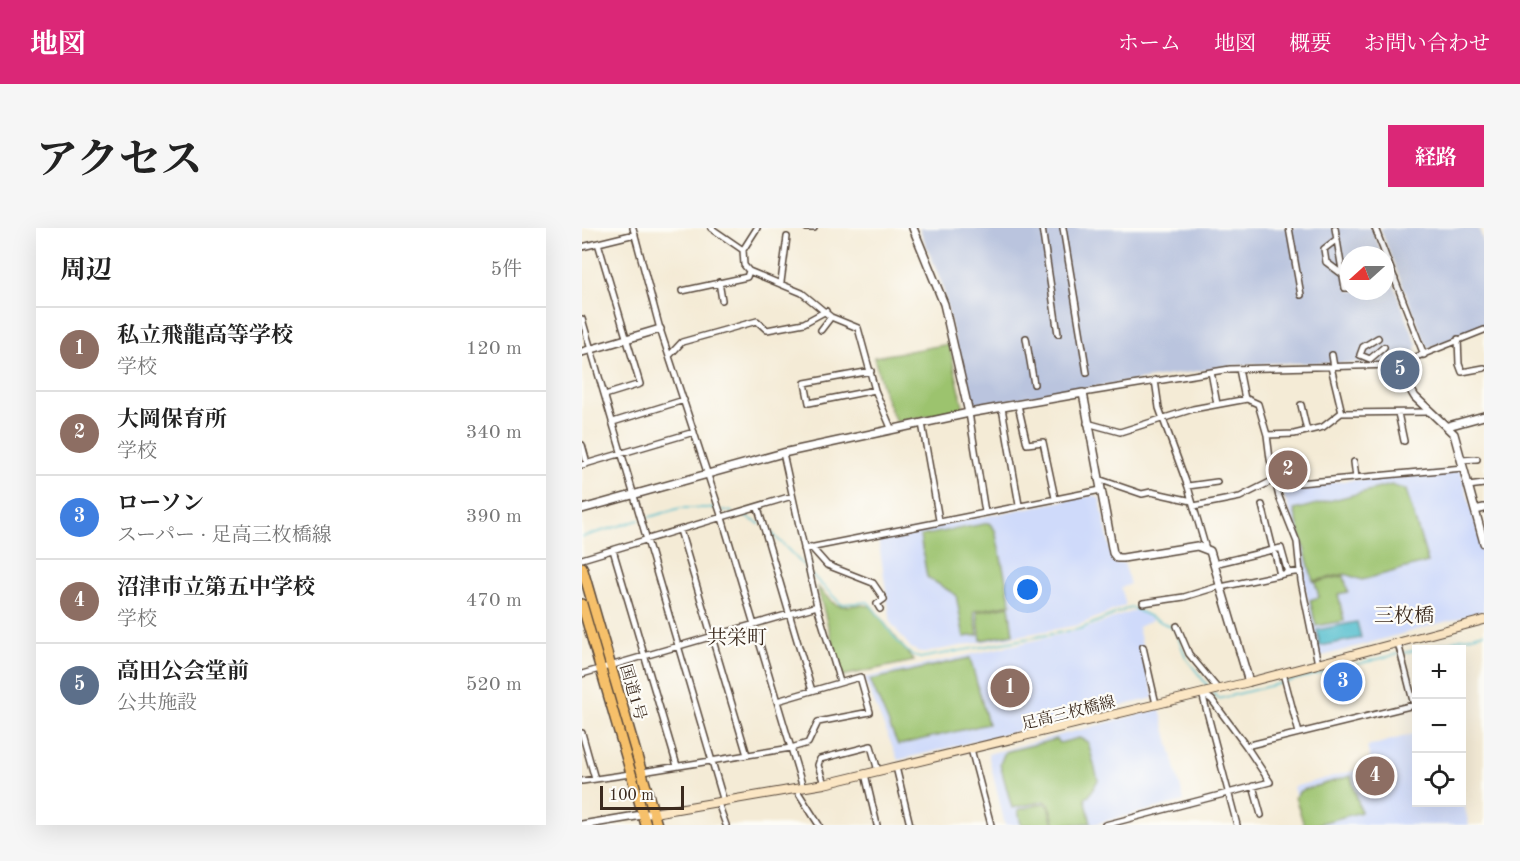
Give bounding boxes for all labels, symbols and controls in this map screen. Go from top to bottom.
text: 地図 [30,32,86,60]
text: ホーム [1118,34,1181,55]
text: 地図 [1214,34,1256,55]
text: 概要 [1289,34,1331,55]
text: お問い合わせ [1364,34,1490,55]
button: 経路 [1388,125,1484,187]
text: アクセス [36,141,203,183]
north arrow [1340,246,1394,300]
text: 周辺 [60,258,112,284]
text: 5件 [490,260,522,280]
text: 私立飛龍高等学校 [117,325,293,347]
text: 1 [74,339,85,359]
text: 120 m [466,339,522,359]
pin: 5 [1380,348,1420,392]
text: 学校 [117,358,157,378]
text: 大岡保育所 [117,409,227,431]
text: 2 [74,423,85,443]
text: 340 m [466,423,522,443]
text: 学校 [117,442,157,462]
pin: 2 [1268,448,1308,492]
text: ローソン [117,493,204,515]
text: 3 [74,507,85,527]
text: 390 m [466,507,522,527]
text: スーパー · 足高三枚橋線 [117,526,332,546]
your location [1013,575,1042,604]
text: 沼津市立第五中学校 [117,577,315,599]
text: 4 [74,591,85,611]
text: 470 m [466,591,522,611]
district label: 三枚橋 [1374,605,1434,627]
text: 学校 [117,610,157,630]
district label: 共栄町 [707,627,767,649]
map controls [1412,645,1466,807]
button: + [1412,645,1466,699]
pin: 3 [1324,660,1362,704]
text: 高田公会堂前 [117,661,249,683]
street label: 国道1号 [616,662,650,722]
pin: 1 [990,666,1030,710]
text: 5 [74,675,85,695]
text: 520 m [466,675,522,695]
street label: 足高三枚橋線 [1019,693,1117,733]
text: 公共施設 [117,694,197,714]
button: − [1412,699,1466,753]
button: locate [1412,753,1466,807]
pin: 4 [1356,754,1394,798]
scale bar [600,783,684,810]
text: 100 m [609,788,654,804]

